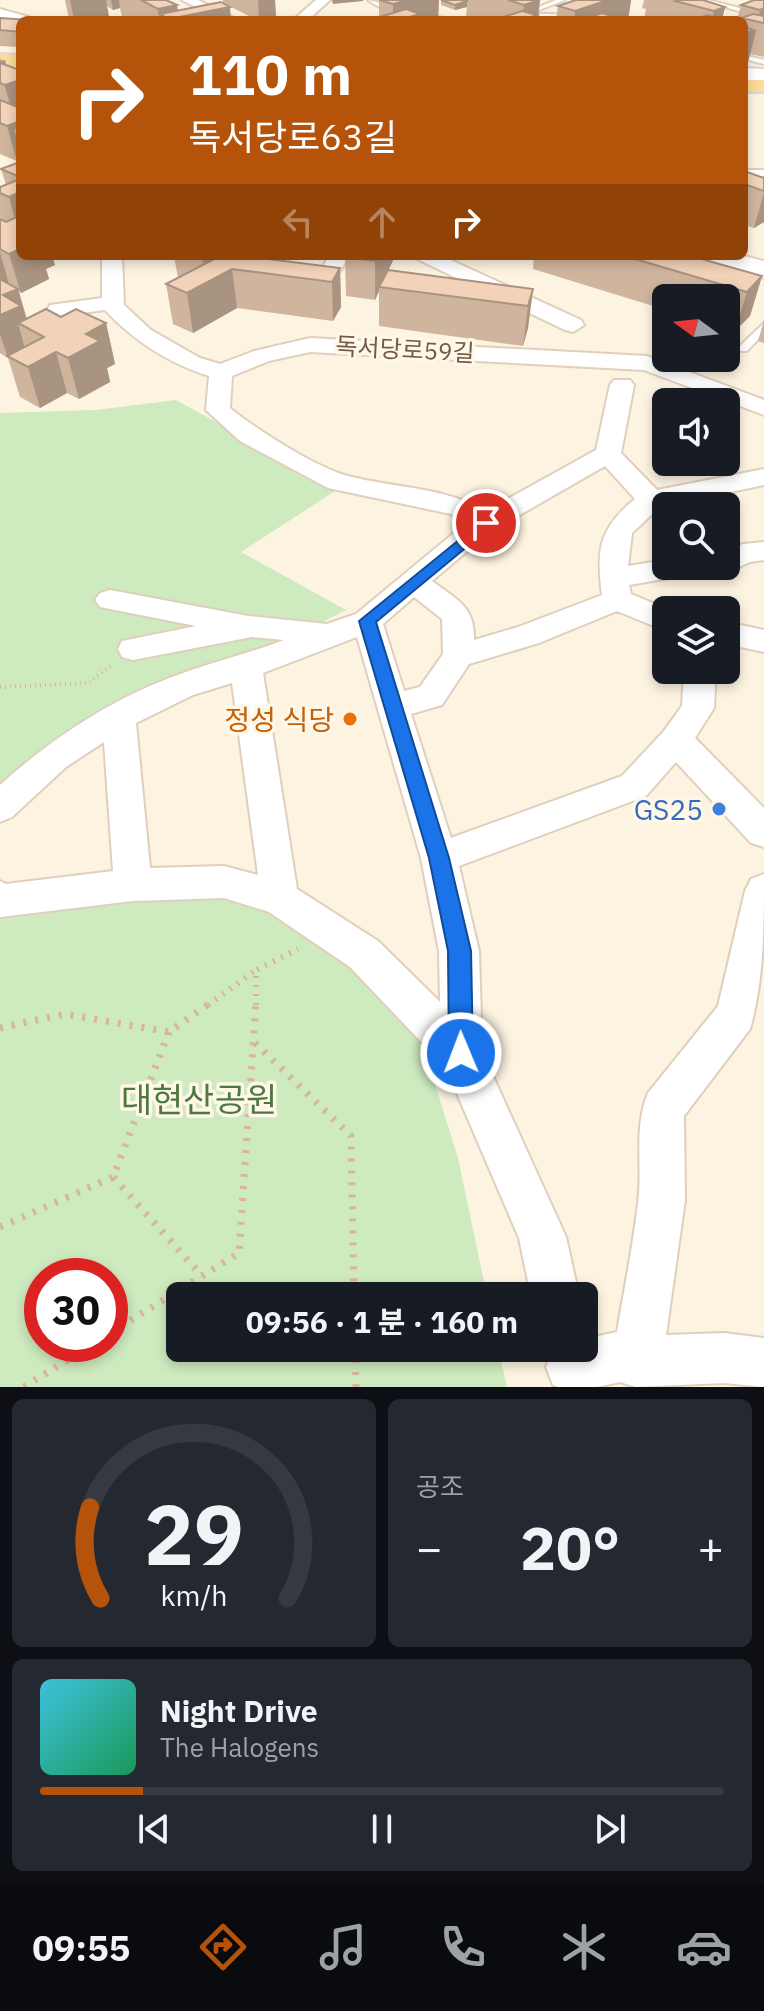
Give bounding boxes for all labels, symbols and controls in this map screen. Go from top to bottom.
text: 110 m [188,38,352,110]
icon: right [56,48,160,152]
text: 독서당로63길 [188,113,397,160]
icon: left [276,200,320,244]
icon: ahead [360,200,404,244]
icon: right [444,200,488,244]
north arrow [652,284,740,372]
map controls [652,284,740,684]
street label: 독서당로59길 [335,329,475,369]
button: sound [652,388,740,476]
pin [452,489,520,557]
button: search [652,492,740,580]
icon: arrive [464,501,508,545]
button: layers [652,596,740,684]
place label: 정성 식당 [224,701,334,738]
marker: 정성 식당 [341,710,359,728]
place label: GS25 [634,791,703,828]
marker: GS25 [710,800,728,818]
position arrow [419,1011,503,1095]
park label: 대현산공원 [121,1077,277,1121]
speed limit sign: 30 [24,1258,128,1362]
text: 09:56 · 1 분 · 160 m [246,1302,518,1341]
text: 공조 [416,1469,464,1503]
text: 29 [144,1480,244,1588]
text: 20° [520,1508,620,1587]
text: − [416,1519,442,1576]
text: + [698,1519,724,1576]
text: km/h [160,1577,228,1614]
text: Night Drive [160,1691,318,1730]
text: The Halogens [160,1730,319,1764]
icon: previous [132,1807,176,1851]
icon: pause [360,1807,404,1851]
icon: next [588,1807,632,1851]
icon: directions [195,1919,251,1975]
icon: music [315,1919,371,1975]
icon: phone [435,1919,491,1975]
icon: climate [556,1919,612,1975]
icon: car [676,1919,732,1975]
text: 09:55 [32,1924,130,1971]

